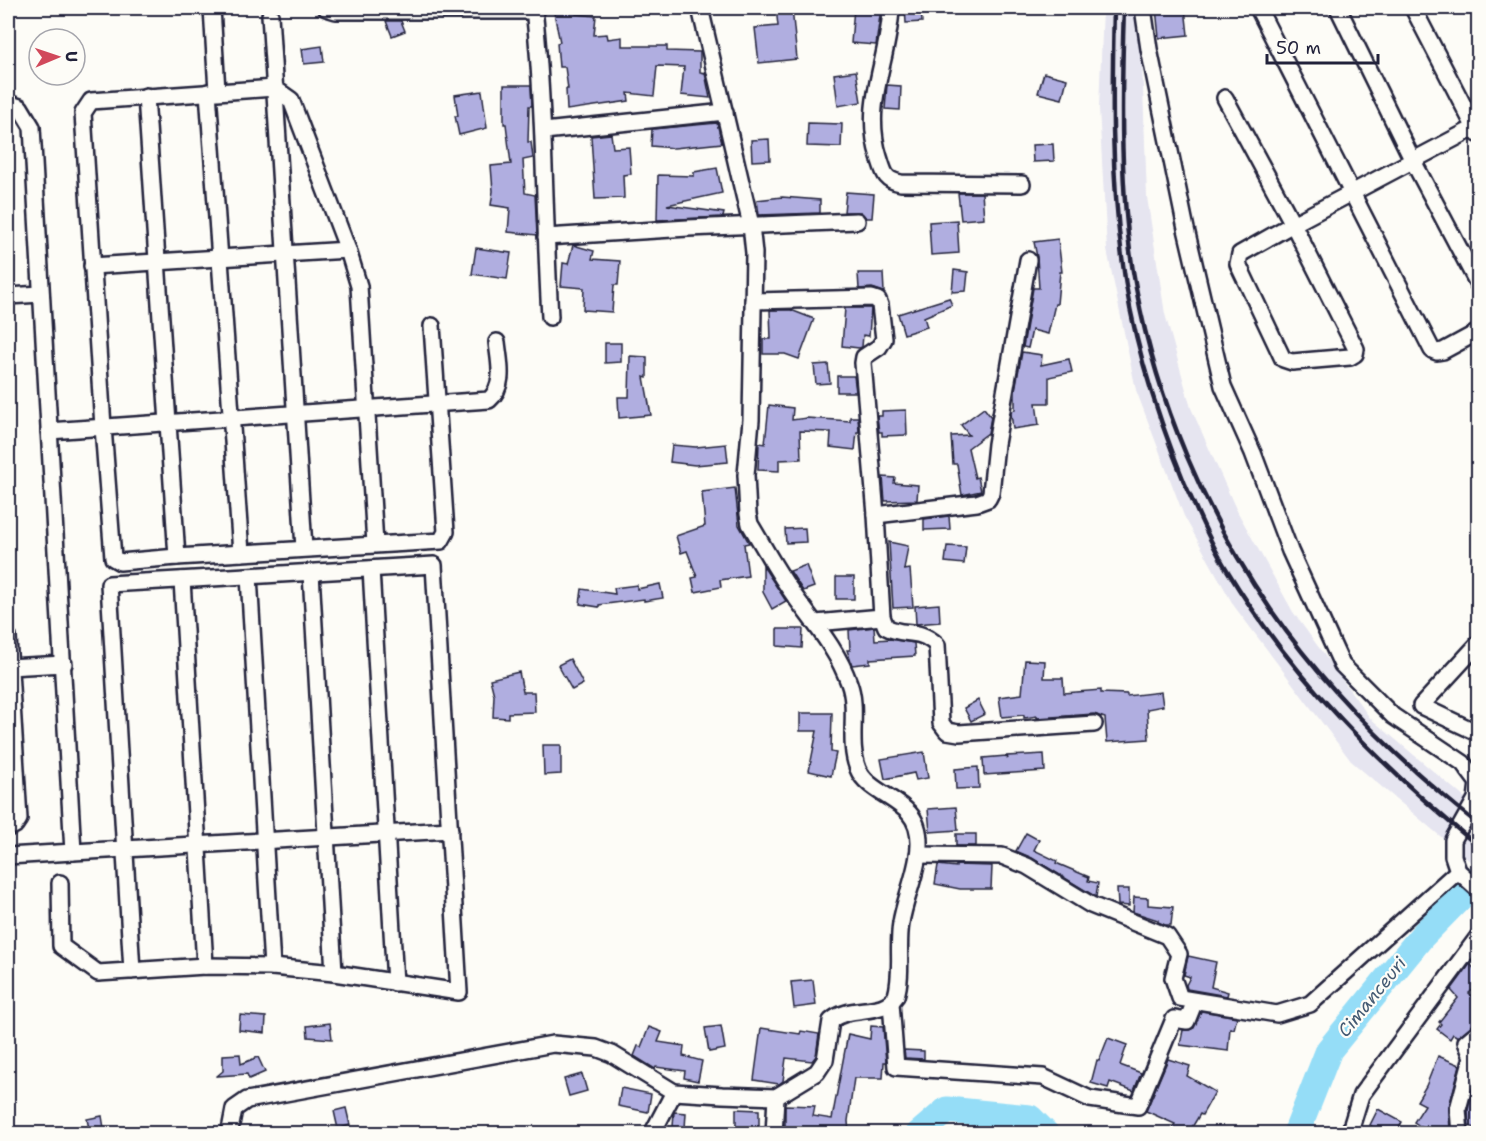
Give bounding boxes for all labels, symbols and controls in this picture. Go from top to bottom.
north arrow [27,27,87,87]
scale bar [1267,27,1378,65]
text: 50 m [1276,36,1321,60]
text: U [61,51,82,62]
water label: Cimanceuri [1332,951,1412,1042]

